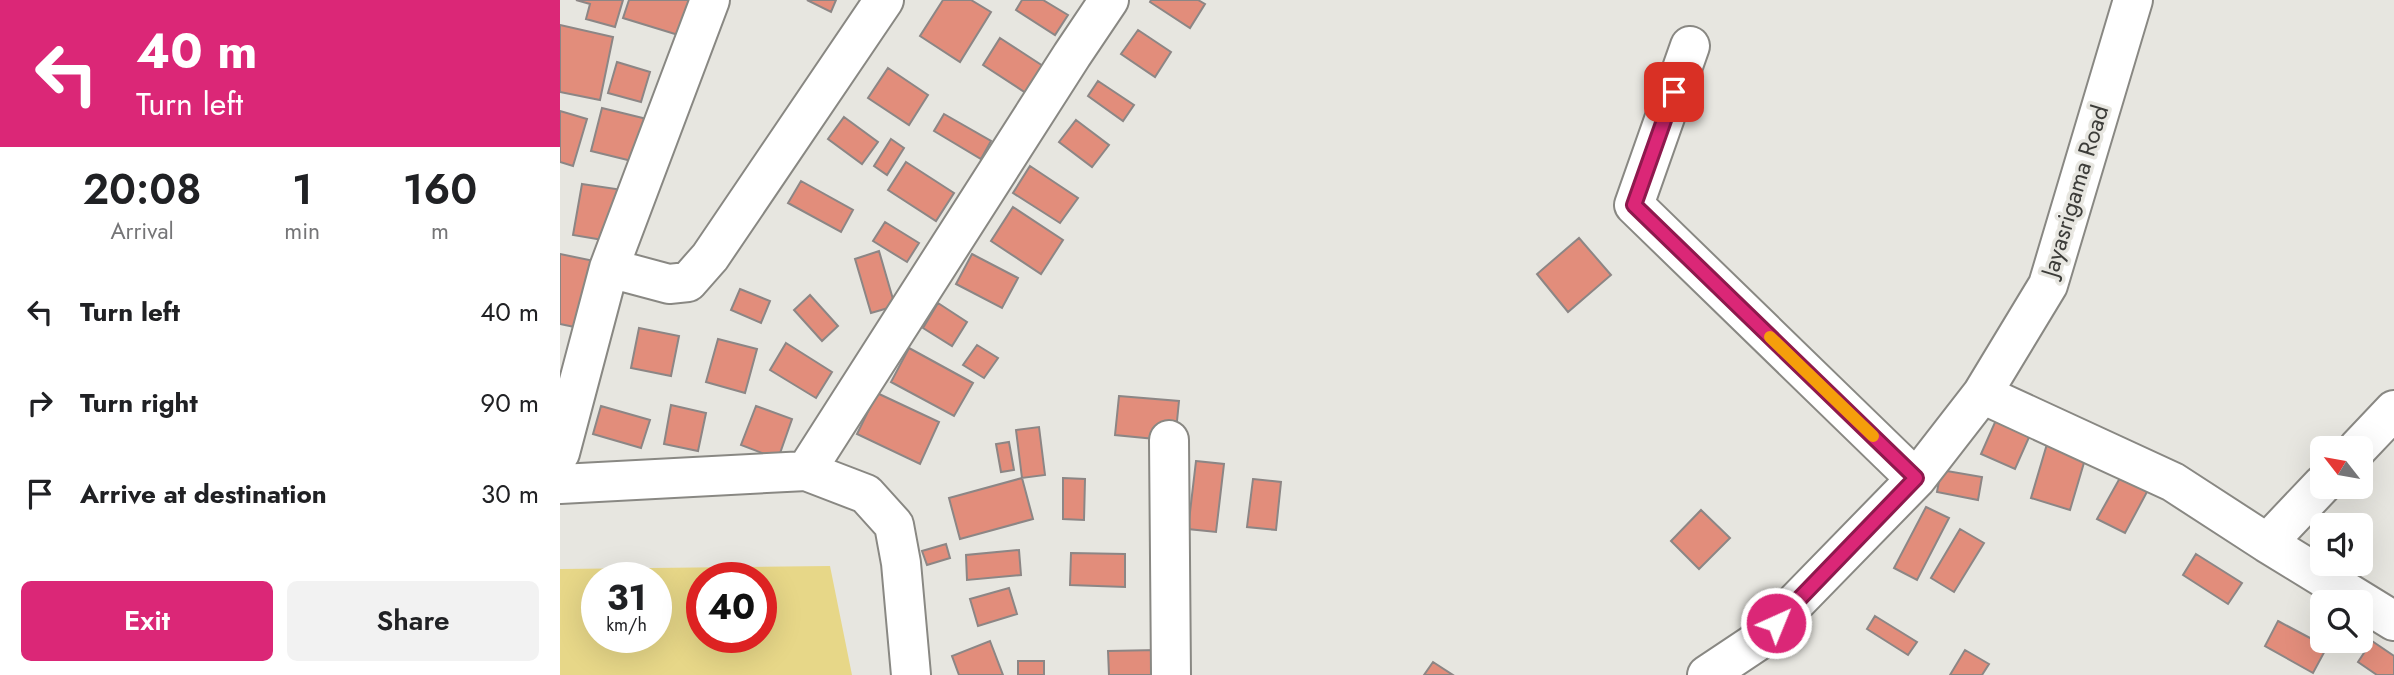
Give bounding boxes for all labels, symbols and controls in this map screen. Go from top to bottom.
text: 40 m [136,16,258,86]
icon: left [21,28,112,119]
pin [1644,62,1704,122]
icon: arrive [1655,73,1693,111]
text: Turn left [136,81,243,127]
street label: Jayasrigama Road [2031,101,2117,284]
text: 20:08 [83,159,202,220]
text: 1 [292,159,313,220]
text: 160 [403,159,477,220]
text: Arrival [110,214,174,248]
text: min [284,214,320,248]
text: m [431,214,449,248]
icon: left [21,293,59,331]
text: Turn left [80,293,180,331]
text: 40 m [480,293,539,331]
icon: right [21,384,59,422]
text: Turn right [80,384,198,422]
text: 90 m [480,384,539,422]
north arrow [2310,436,2373,499]
map controls [2310,436,2373,653]
icon: arrive [21,475,59,513]
text: Arrive at destination [80,475,327,513]
text: 30 m [481,475,539,513]
button: sound [2310,513,2373,576]
speed limit sign: 40 [686,562,777,653]
text: 31 [607,573,646,623]
button: Exit [21,581,273,661]
button: Share [287,581,539,661]
position arrow [1739,586,1813,660]
button: search [2310,590,2373,653]
text: km/h [606,612,647,638]

